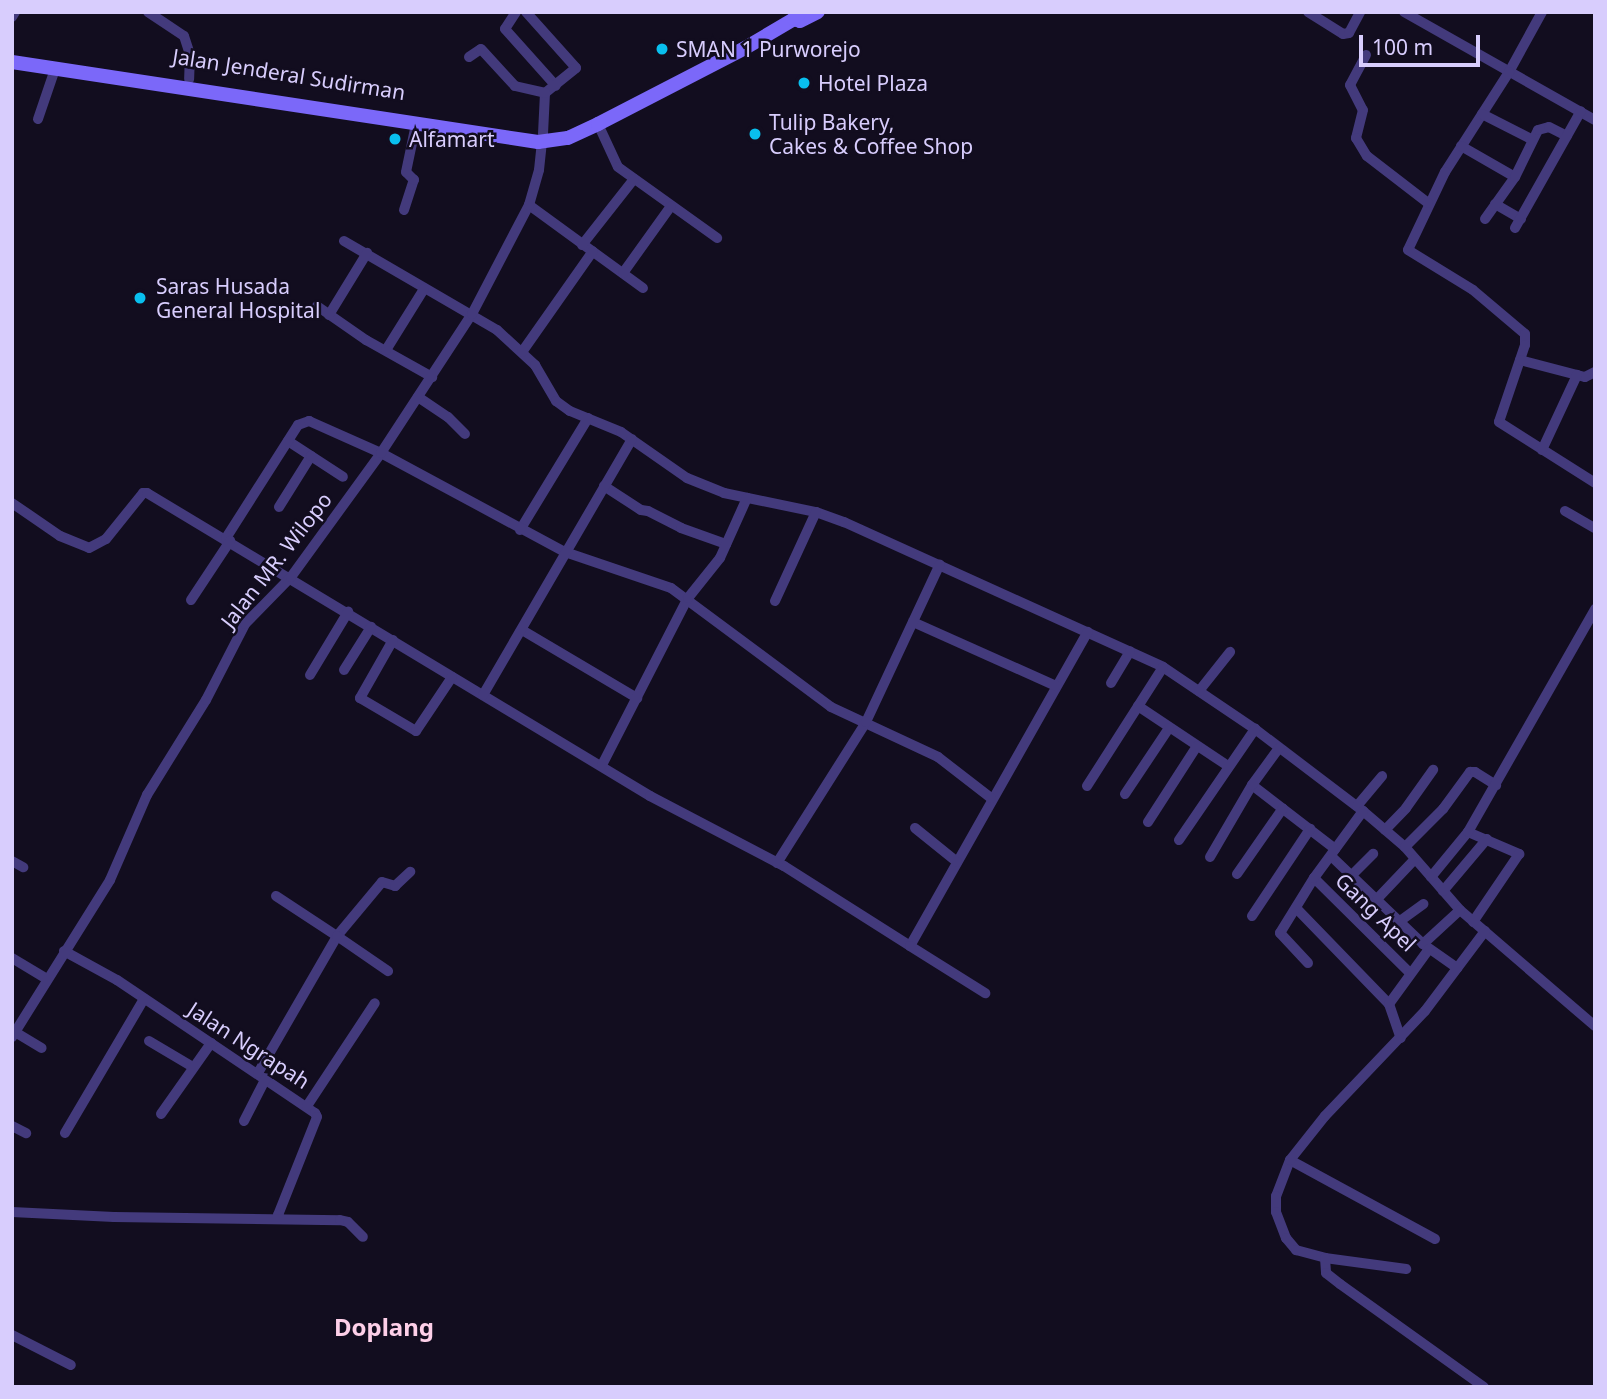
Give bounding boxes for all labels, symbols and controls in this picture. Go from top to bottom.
scale bar [1362,21,1483,65]
text: 100 m [1372,33,1433,61]
place label: SMAN 1 Purworejo [676,36,861,62]
marker: SMAN 1 Purworejo [654,41,670,57]
street label: Jalan Jenderal Sudirman [171,43,407,105]
place label: Hotel Plaza [818,70,928,96]
marker: Hotel Plaza [796,75,812,91]
place label: Tulip Bakery, Cakes & Coffee Shop [769,109,973,159]
place label: Alfamart [409,126,495,152]
marker: Tulip Bakery, Cakes & Coffee Shop [747,126,763,142]
marker: Alfamart [387,131,403,147]
place label: Saras Husada General Hospital [156,273,320,323]
marker: Saras Husada General Hospital [130,288,150,308]
street label: Jalan MR. Wilopo [215,487,337,633]
street label: Gang Apel [1331,868,1421,956]
street label: Jalan Ngrapah [184,996,314,1094]
district label: Doplang [334,1313,434,1341]

